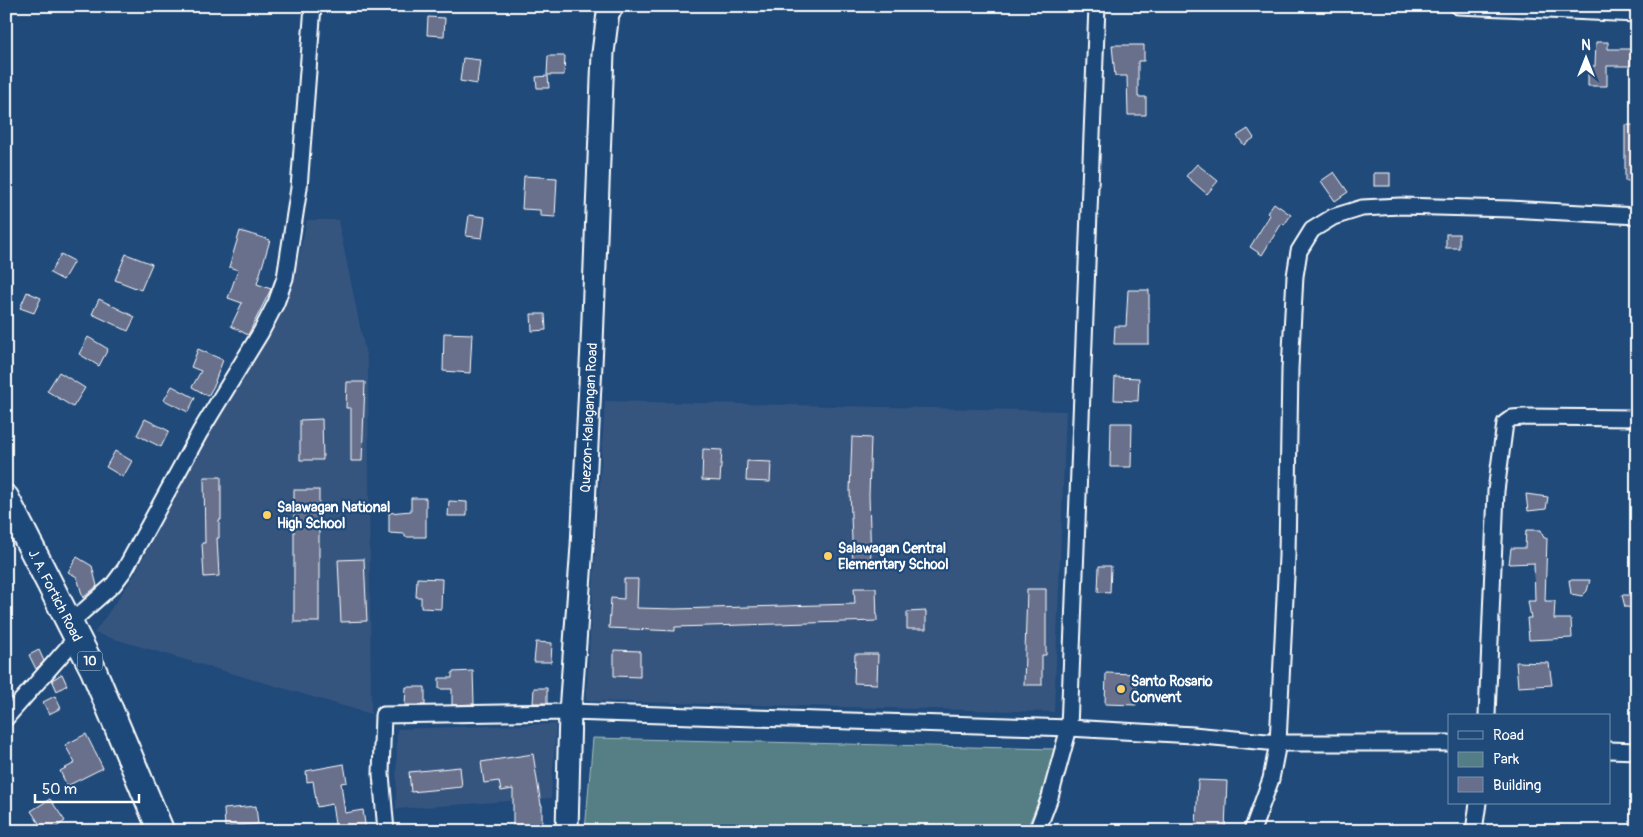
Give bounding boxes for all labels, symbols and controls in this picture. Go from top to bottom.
north arrow [1560,32,1610,82]
text: N [1581,37,1591,54]
street label: Quezon-Kalagangan Road [576,342,601,493]
place label: Salawagan National High School [277,499,390,532]
marker: Salawagan National High School [261,509,273,521]
place label: Salawagan Central Elementary School [838,540,949,573]
street label: J. A. Fortich Road [25,546,86,644]
marker: Salawagan Central Elementary School [822,550,834,562]
road number: 10 [78,651,102,670]
place label: Santo Rosario Convent [1131,673,1213,706]
marker: Santo Rosario Convent [1115,683,1127,695]
legend [1448,714,1610,804]
text: Road [1493,726,1524,745]
text: Park [1493,750,1520,769]
scale bar [35,772,139,804]
text: Building [1493,776,1541,795]
text: 50 m [42,780,77,799]

